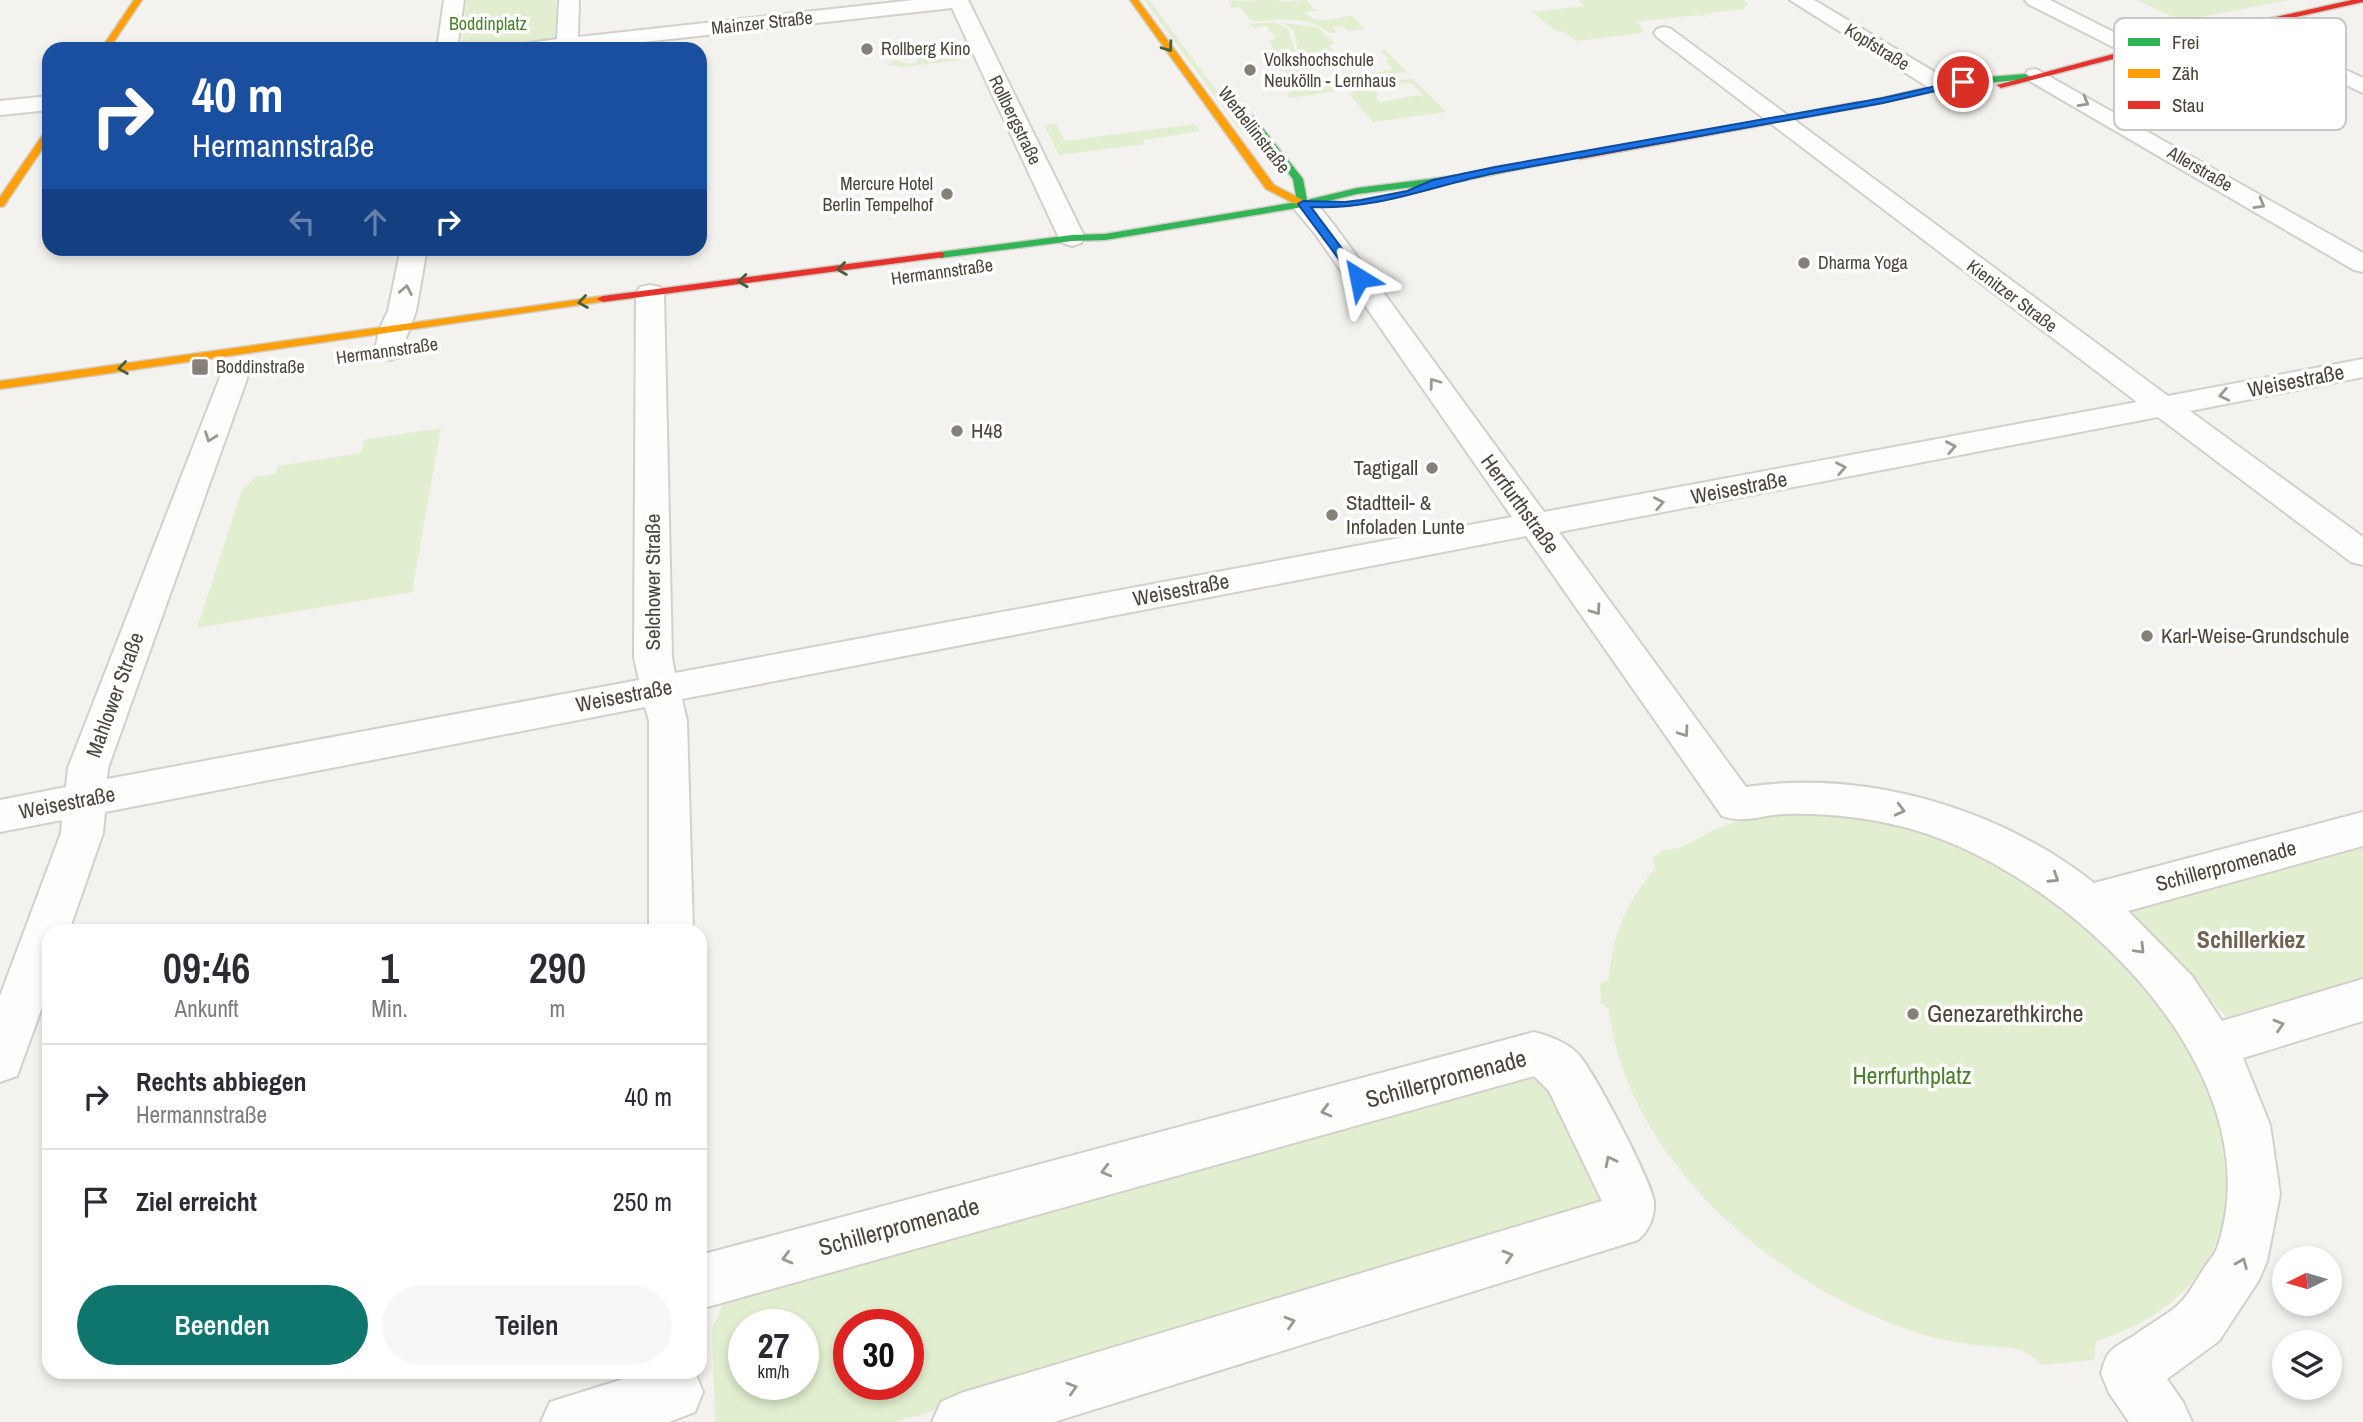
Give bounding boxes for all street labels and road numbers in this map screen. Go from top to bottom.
street label: Mainzer Straße [710,5,814,40]
street label: Kopfstraße [1840,17,1915,76]
street label: Rollbergstraße [983,71,1048,169]
street label: Werbellinstraße [1213,81,1296,178]
street label: Allerstraße [2162,139,2237,197]
street label: Hermannstraße [889,252,994,291]
street label: Kienitzer Straße [1962,253,2063,338]
street label: Hermannstraße [334,331,439,370]
street label: Weisestraße [2245,357,2346,404]
street label: Herrfurthstraße [1474,448,1566,559]
street label: Weisestraße [1688,464,1789,511]
street label: Selchower Straße [638,514,667,650]
street label: Weisestraße [1130,566,1231,613]
street label: Mahlower Straße [78,628,151,761]
street label: Weisestraße [573,672,674,719]
street label: Weisestraße [16,779,117,826]
street label: Schillerpromenade [2152,833,2299,898]
street label: Schillerpromenade [1362,1041,1530,1115]
street label: Schillerpromenade [815,1189,983,1263]

